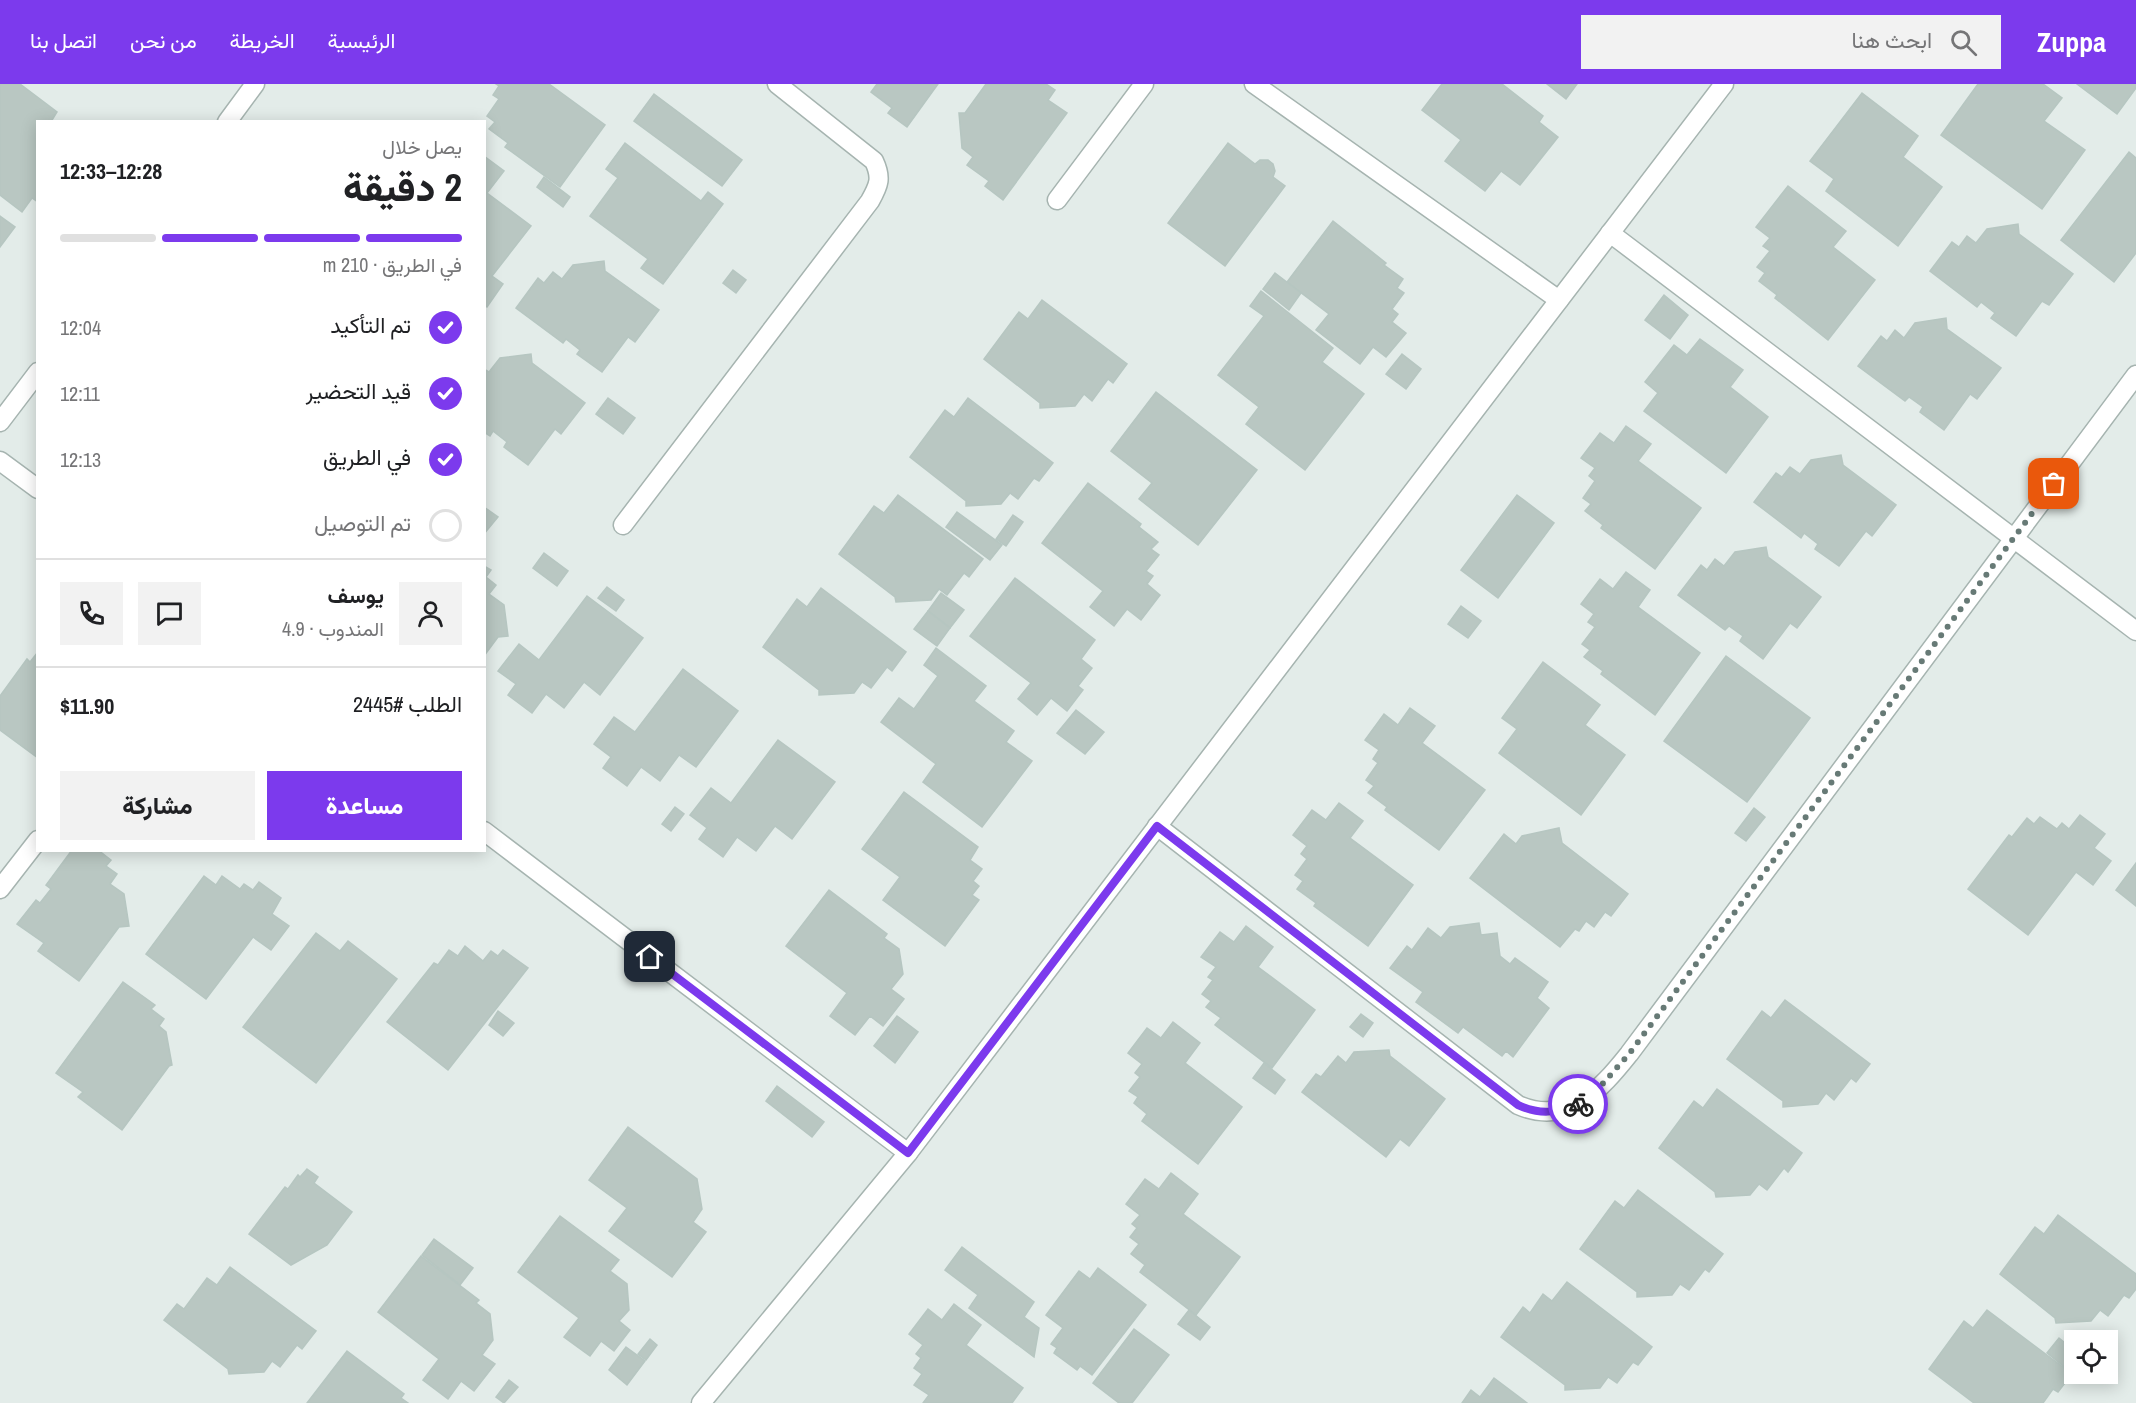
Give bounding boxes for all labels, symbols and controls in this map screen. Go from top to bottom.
search box [1581,15,2001,69]
text: Zuppa [2037,23,2106,61]
text: ابحث هنا [1852,25,1932,55]
text: اتصل بنا [30,26,97,55]
text: من نحن [130,26,197,55]
text: الخريطة [230,26,295,55]
text: الرئيسية [328,26,395,55]
icon: search [1947,26,1980,59]
text: يصل خلال [382,133,462,160]
text: 12:28–12:33 [60,156,162,186]
text: 2 دقيقة [343,161,462,213]
text: في الطريق · 210 m [323,251,462,278]
text: تم التأكيد [330,310,411,340]
icon: check [429,311,462,344]
text: 12:04 [60,314,101,341]
text: قيد التحضير [306,376,411,406]
icon: check [429,377,462,410]
text: 12:11 [60,380,100,407]
text: في الطريق [323,442,411,472]
icon: check [429,443,462,476]
text: 12:13 [60,446,101,473]
pin [2028,458,2079,509]
icon: bag [2037,467,2070,500]
text: تم التوصيل [314,508,411,538]
text: يوسف [328,580,384,610]
button: phone [60,582,123,645]
button: chat [138,582,201,645]
button: person [399,582,462,645]
text: المندوب · 4.9 [282,615,384,642]
text: الطلب #2445 [353,689,462,719]
text: $11.90 [60,691,114,721]
button: مشاركة [60,771,255,840]
button: مساعدة [267,771,462,840]
pin [624,931,675,982]
icon: home [633,940,666,973]
courier [1548,1074,1608,1134]
icon: bike [1562,1088,1595,1121]
map controls [2064,1330,2118,1384]
button: locate [2064,1330,2118,1384]

